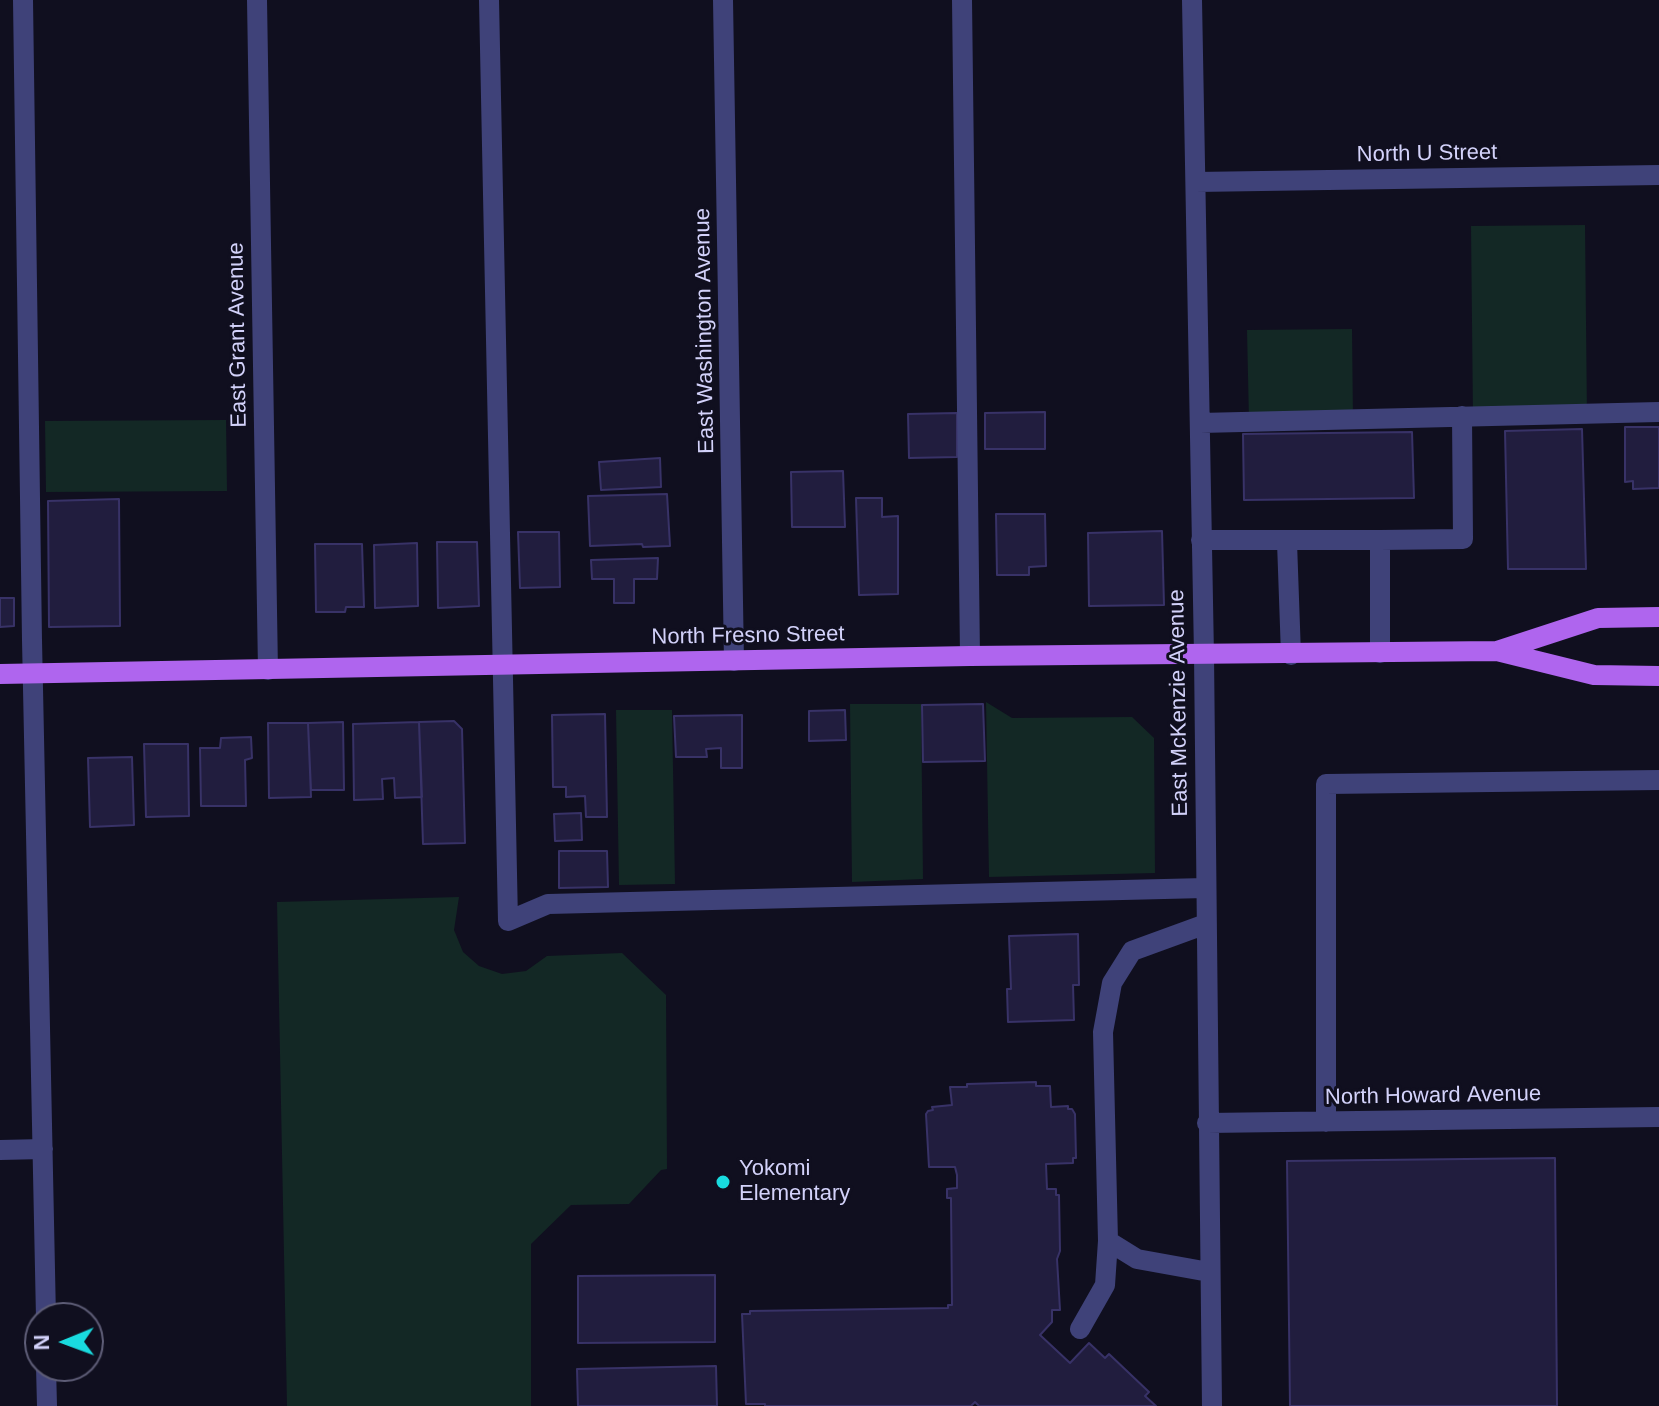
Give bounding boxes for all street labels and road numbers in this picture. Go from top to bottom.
street label: North U Street [1356,140,1498,168]
street label: East Washington Avenue [690,208,720,454]
street label: East Grant Avenue [223,242,253,428]
street label: East McKenzie Avenue [1164,589,1194,817]
street label: North Fresno Street [651,621,845,651]
street label: North Howard Avenue [1325,1081,1541,1111]

